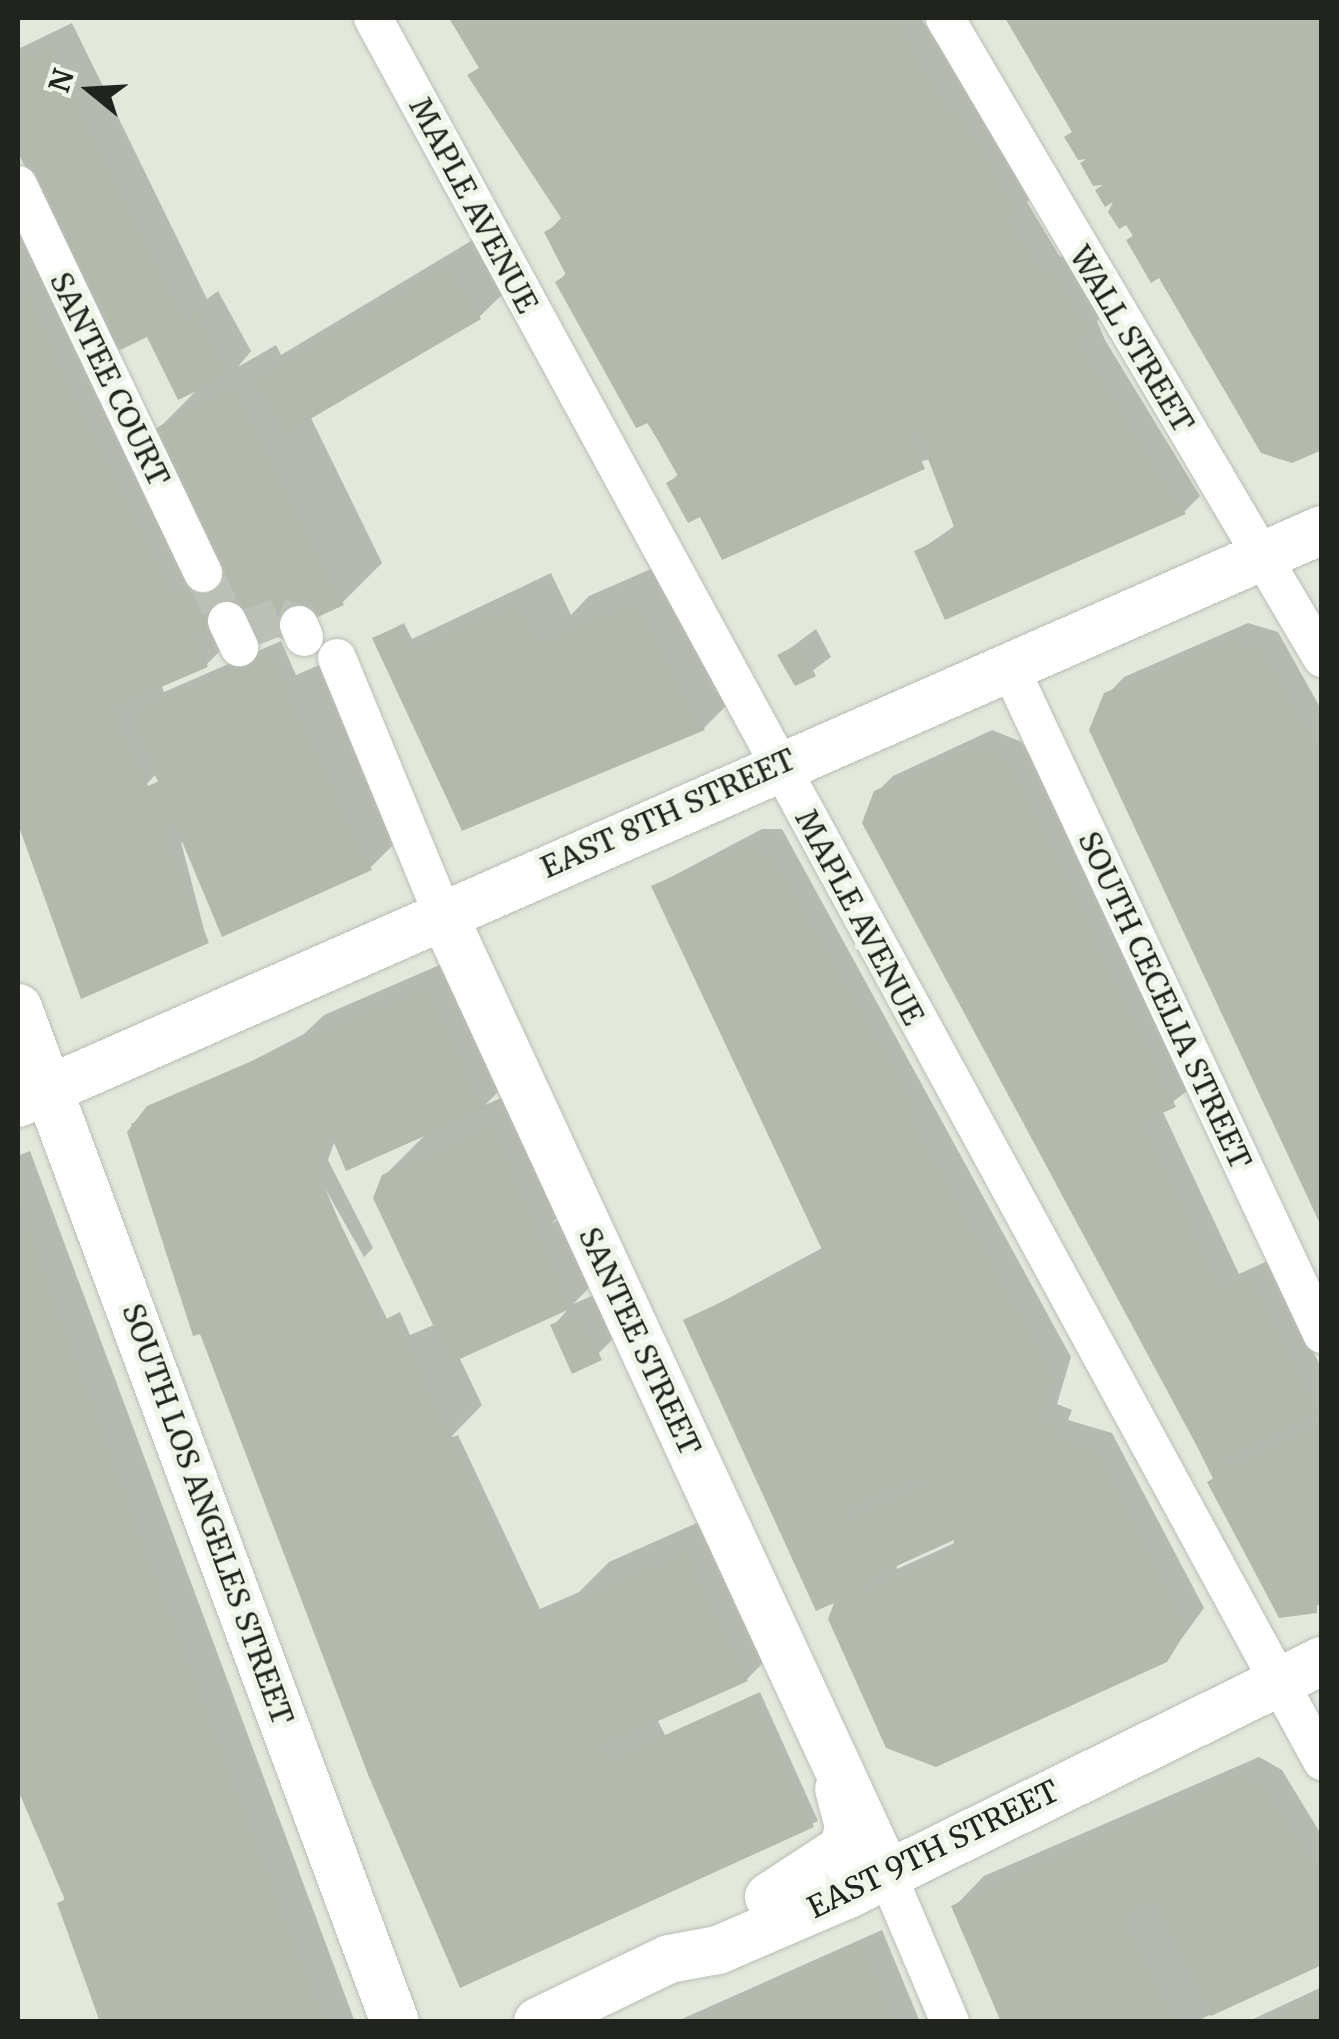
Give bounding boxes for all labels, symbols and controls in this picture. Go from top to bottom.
north arrow [40,40,140,140]
text: N [41,65,82,97]
street label: MAPLE AVENUE [402,91,546,319]
street label: WALL STREET [1062,240,1202,438]
street label: SANTEE COURT [43,266,177,492]
street label: EAST 8TH STREET [535,741,801,885]
street label: MAPLE AVENUE [788,803,932,1031]
street label: SOUTH CECELIA STREET [1071,826,1259,1174]
street label: SANTEE STREET [571,1221,709,1461]
street label: SOUTH LOS ANGELES STREET [115,1299,301,1729]
street label: EAST 9TH STREET [802,1773,1064,1925]

